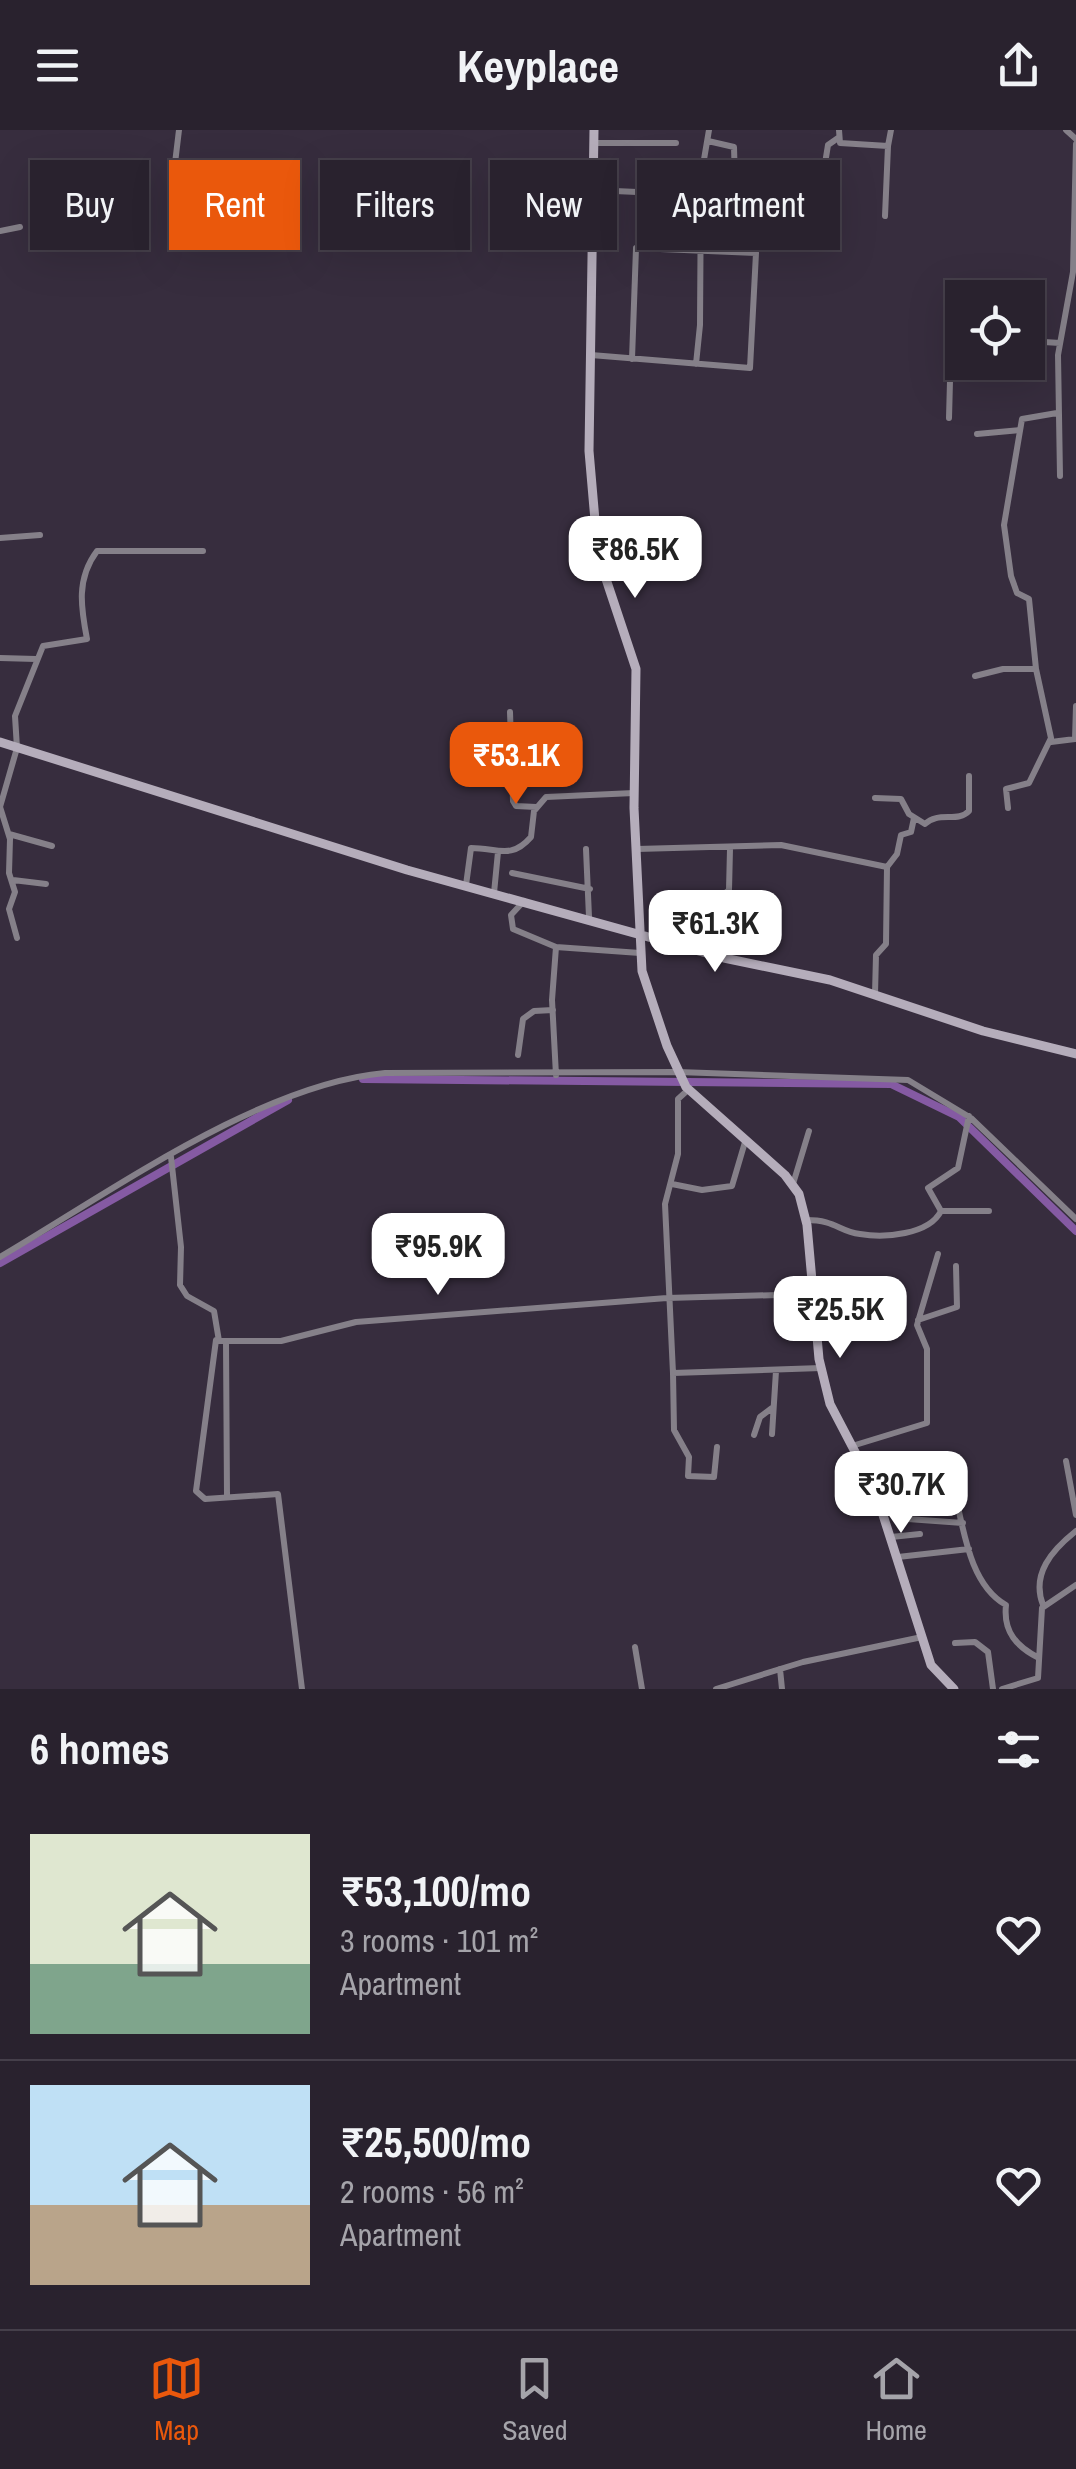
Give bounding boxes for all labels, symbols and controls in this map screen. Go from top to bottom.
text: Keyplace [457,35,619,96]
icon: menu [30,38,85,93]
icon: share [991,38,1046,93]
chip: Buy [30,160,149,250]
chip: Rent [169,160,300,250]
chip: Filters [320,160,470,250]
chip: New [490,160,617,250]
chip: Apartment [637,160,840,250]
map controls [945,280,1045,380]
button: locate [945,280,1045,380]
pin: ₹86.5K [554,516,716,601]
text: ₹86.5K [591,527,679,570]
pin: ₹53.1K [435,722,597,807]
text: ₹53.1K [472,733,560,776]
pin: ₹61.3K [634,890,796,975]
text: ₹61.3K [671,901,759,944]
pin: ₹95.9K [357,1213,519,1298]
text: ₹95.9K [394,1224,482,1267]
pin: ₹25.5K [759,1276,921,1361]
text: ₹25.5K [796,1287,884,1330]
pin: ₹30.7K [820,1451,982,1536]
text: ₹30.7K [857,1462,945,1505]
text: 6 homes [30,1721,170,1777]
icon: filters [991,1722,1046,1777]
text: ₹53,100/mo [340,1863,531,1919]
icon: home [110,1874,230,1994]
icon: heart [991,1907,1046,1962]
text: 3 rooms · 101 m² [340,1919,538,1962]
text: Apartment [340,1962,461,2005]
text: ₹25,500/mo [340,2114,531,2170]
icon: home [110,2125,230,2245]
icon: heart [991,2158,1046,2213]
text: 2 rooms · 56 m² [340,2170,524,2213]
text: Apartment [340,2213,461,2256]
tab: Map [149,2351,204,2449]
tab: Saved [502,2351,567,2449]
tab: Home [866,2351,927,2449]

